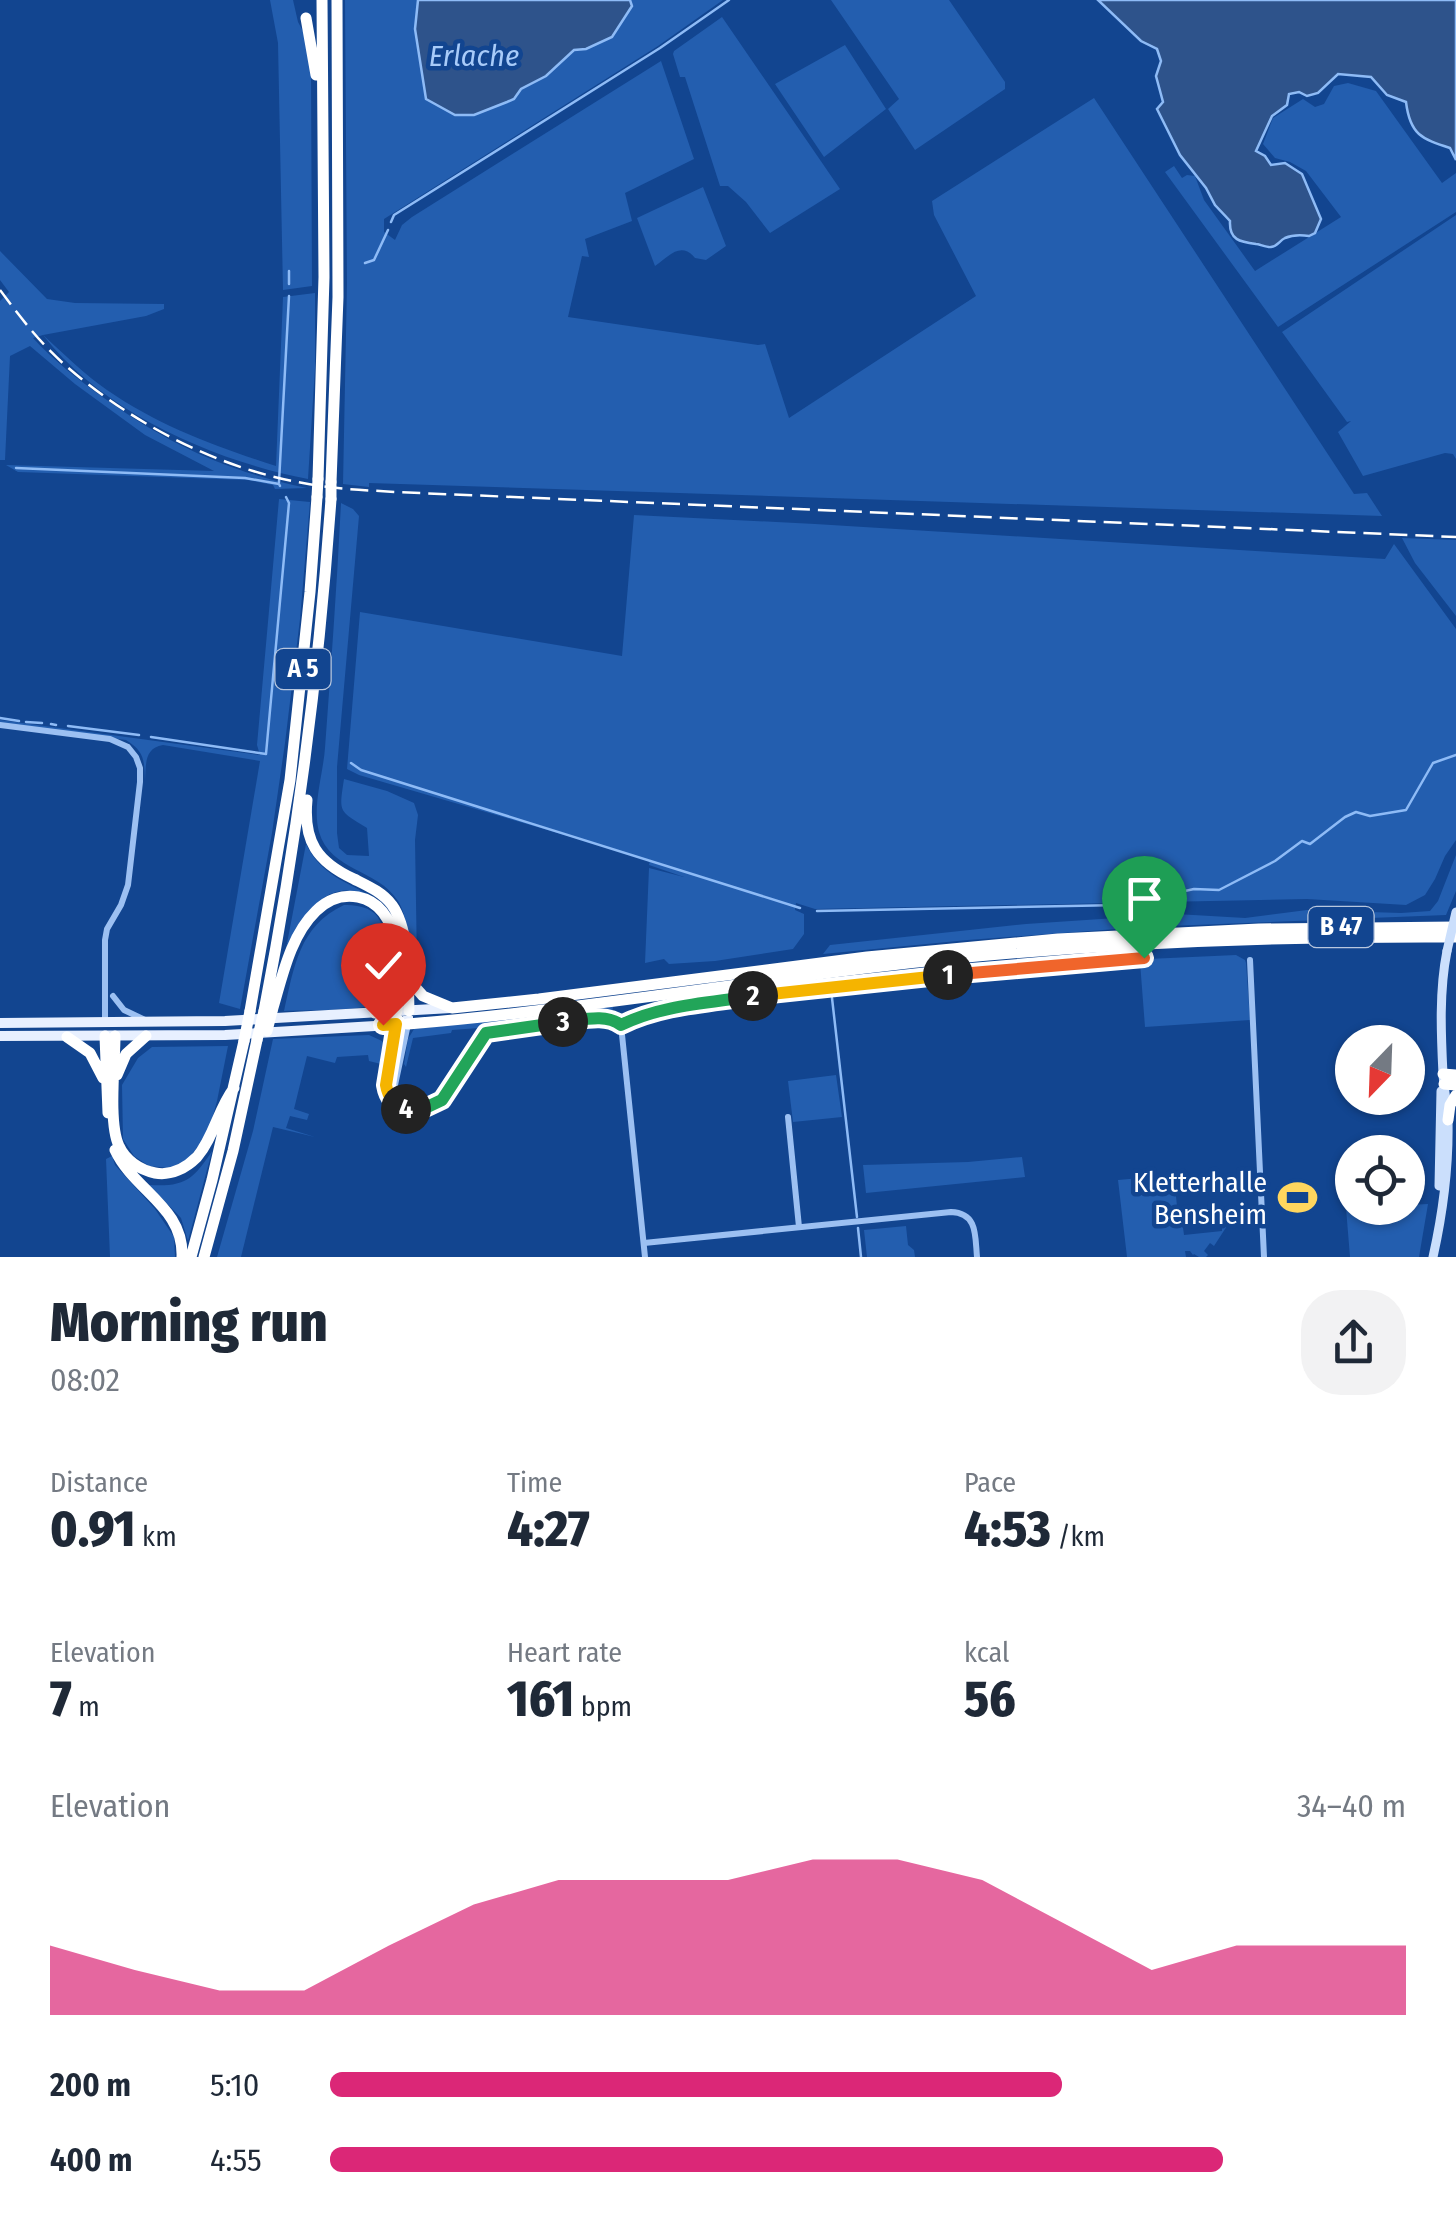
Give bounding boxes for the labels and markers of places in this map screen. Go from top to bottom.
pin [1102,856,1187,959]
pin [341,923,426,1026]
pin: 1 [923,950,973,1000]
pin: 2 [728,971,778,1021]
pin: 3 [538,997,588,1047]
pin: 4 [381,1084,431,1134]
place label: Kletterhalle Bensheim [1133,1166,1267,1231]
sports icon: Kletterhalle Bensheim [1276,1177,1318,1219]

